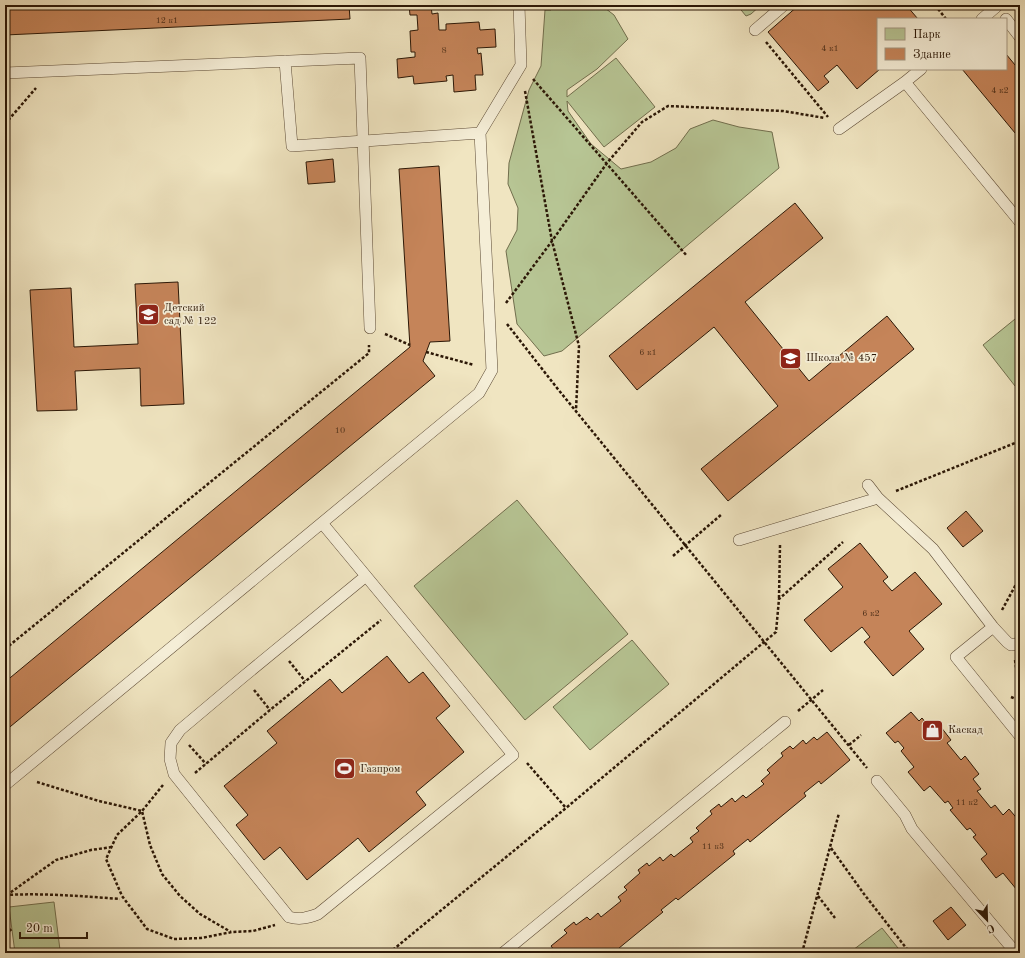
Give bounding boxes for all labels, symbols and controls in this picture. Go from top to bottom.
house number: 12 к1 [156,16,178,25]
legend [877,18,1007,70]
text: Парк [913,29,941,41]
house number: 4 к1 [821,44,839,53]
house number: 8 [441,46,447,55]
text: Здание [913,49,951,61]
house number: 4 к2 [991,86,1009,95]
school or university icon: Детский сад № 122 [136,301,162,327]
place label: Детский сад № 122 [164,303,217,327]
school or university icon: Школа № 457 [777,345,803,371]
house number: 6 к1 [639,348,657,357]
place label: Школа № 457 [806,353,877,364]
house number: 10 [335,426,345,435]
house number: 6 к2 [862,609,880,618]
shop icon: Каскад [920,717,946,743]
place label: Каскад [948,725,983,736]
sports icon: Газпром [331,756,357,782]
place label: Газпром [360,764,400,775]
house number: 11 к2 [956,798,978,807]
house number: 11 к3 [702,842,724,851]
north arrow [967,900,1007,940]
scale bar [20,914,87,940]
text: С [985,921,996,934]
text: 20 m [26,923,53,935]

